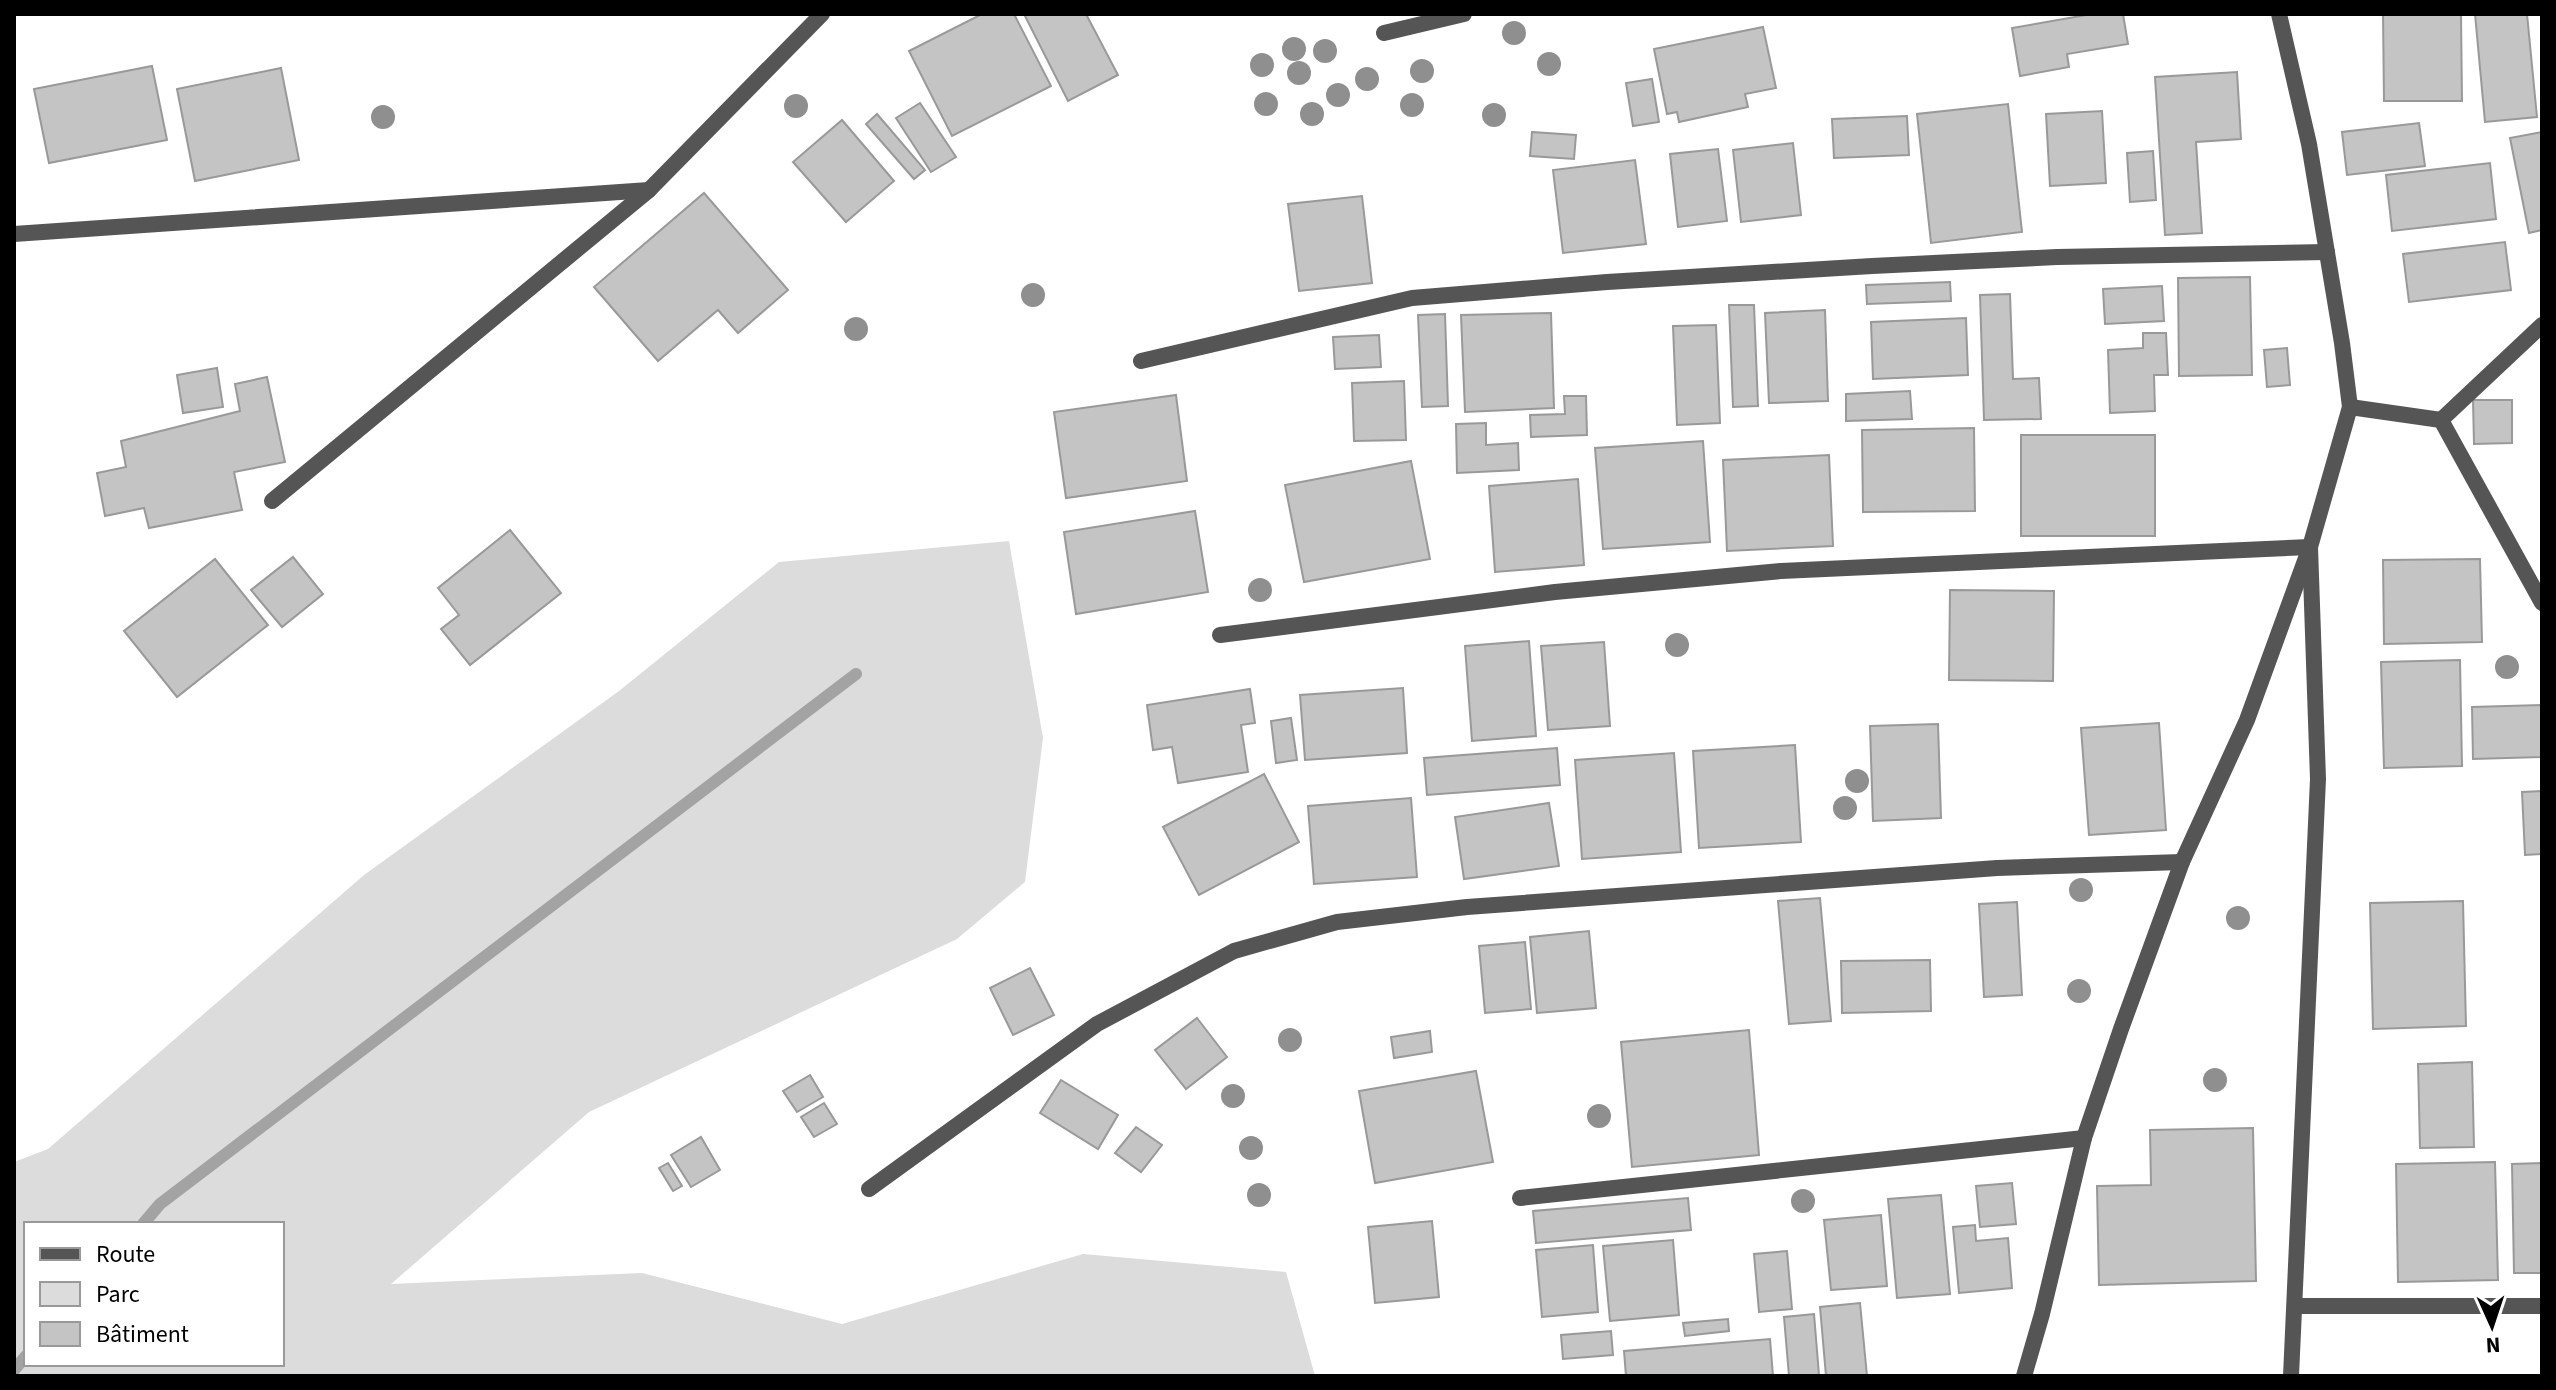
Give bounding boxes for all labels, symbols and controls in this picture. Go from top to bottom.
legend [24,1222,284,1366]
text: Route [96,1237,155,1272]
text: Parc [96,1277,140,1312]
north arrow [2452,1286,2532,1366]
text: Bâtiment [96,1317,189,1352]
text: N [2485,1329,2501,1361]

